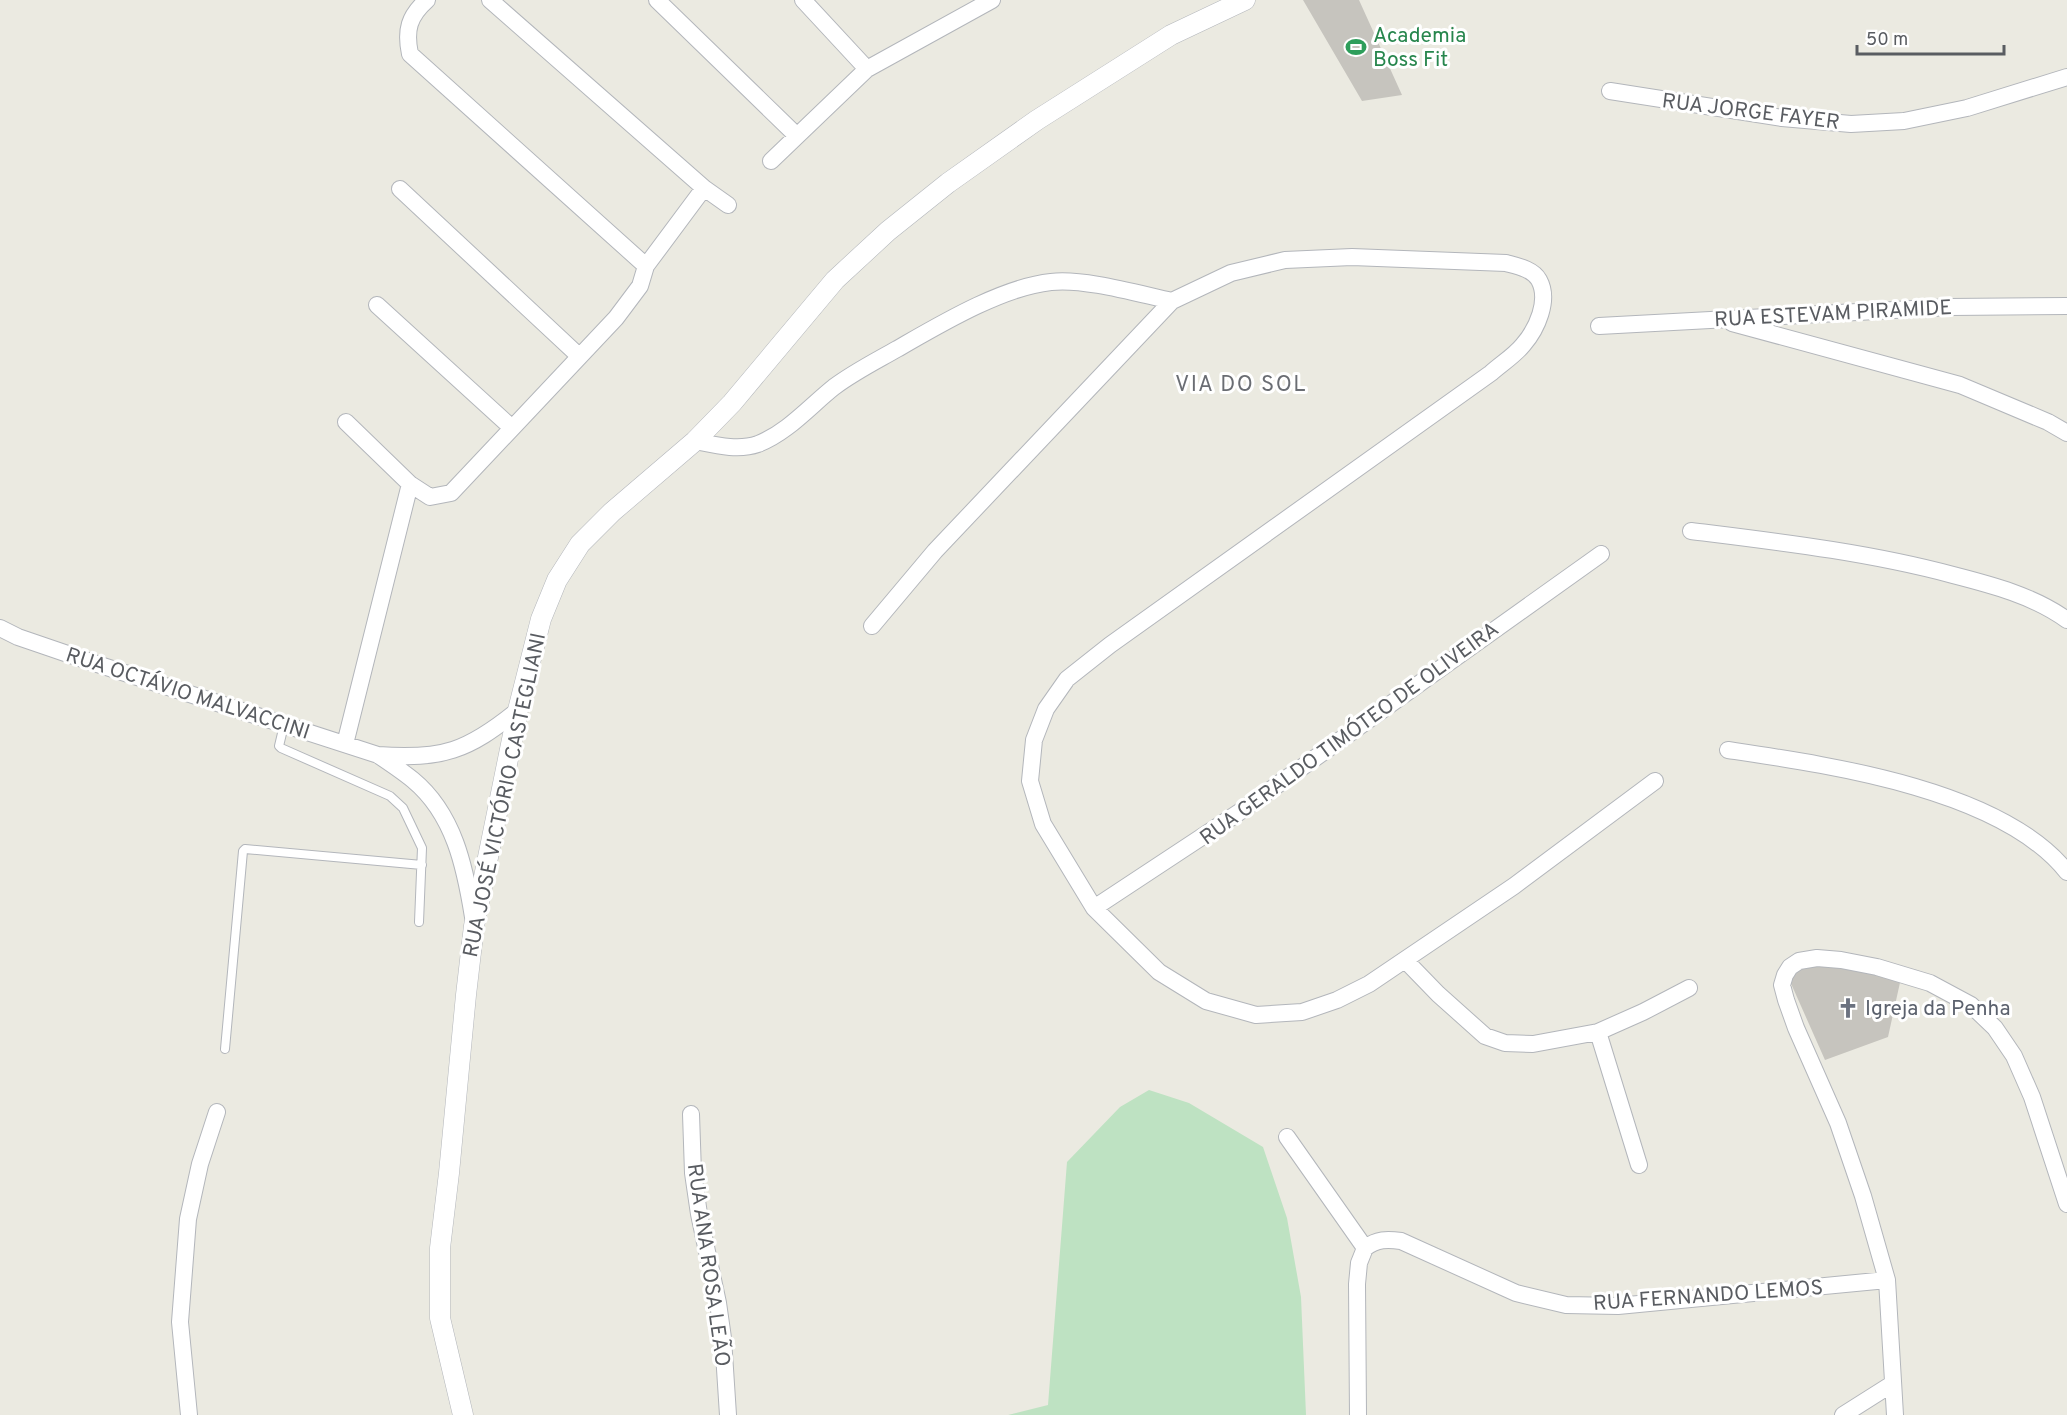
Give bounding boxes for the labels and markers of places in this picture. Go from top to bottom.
place label: Academia Boss Fit [1373,23,1466,74]
sports icon: Academia Boss Fit [1344,35,1368,59]
church icon: Igreja da Penha [1836,996,1860,1020]
place label: Igreja da Penha [1865,996,2011,1023]

